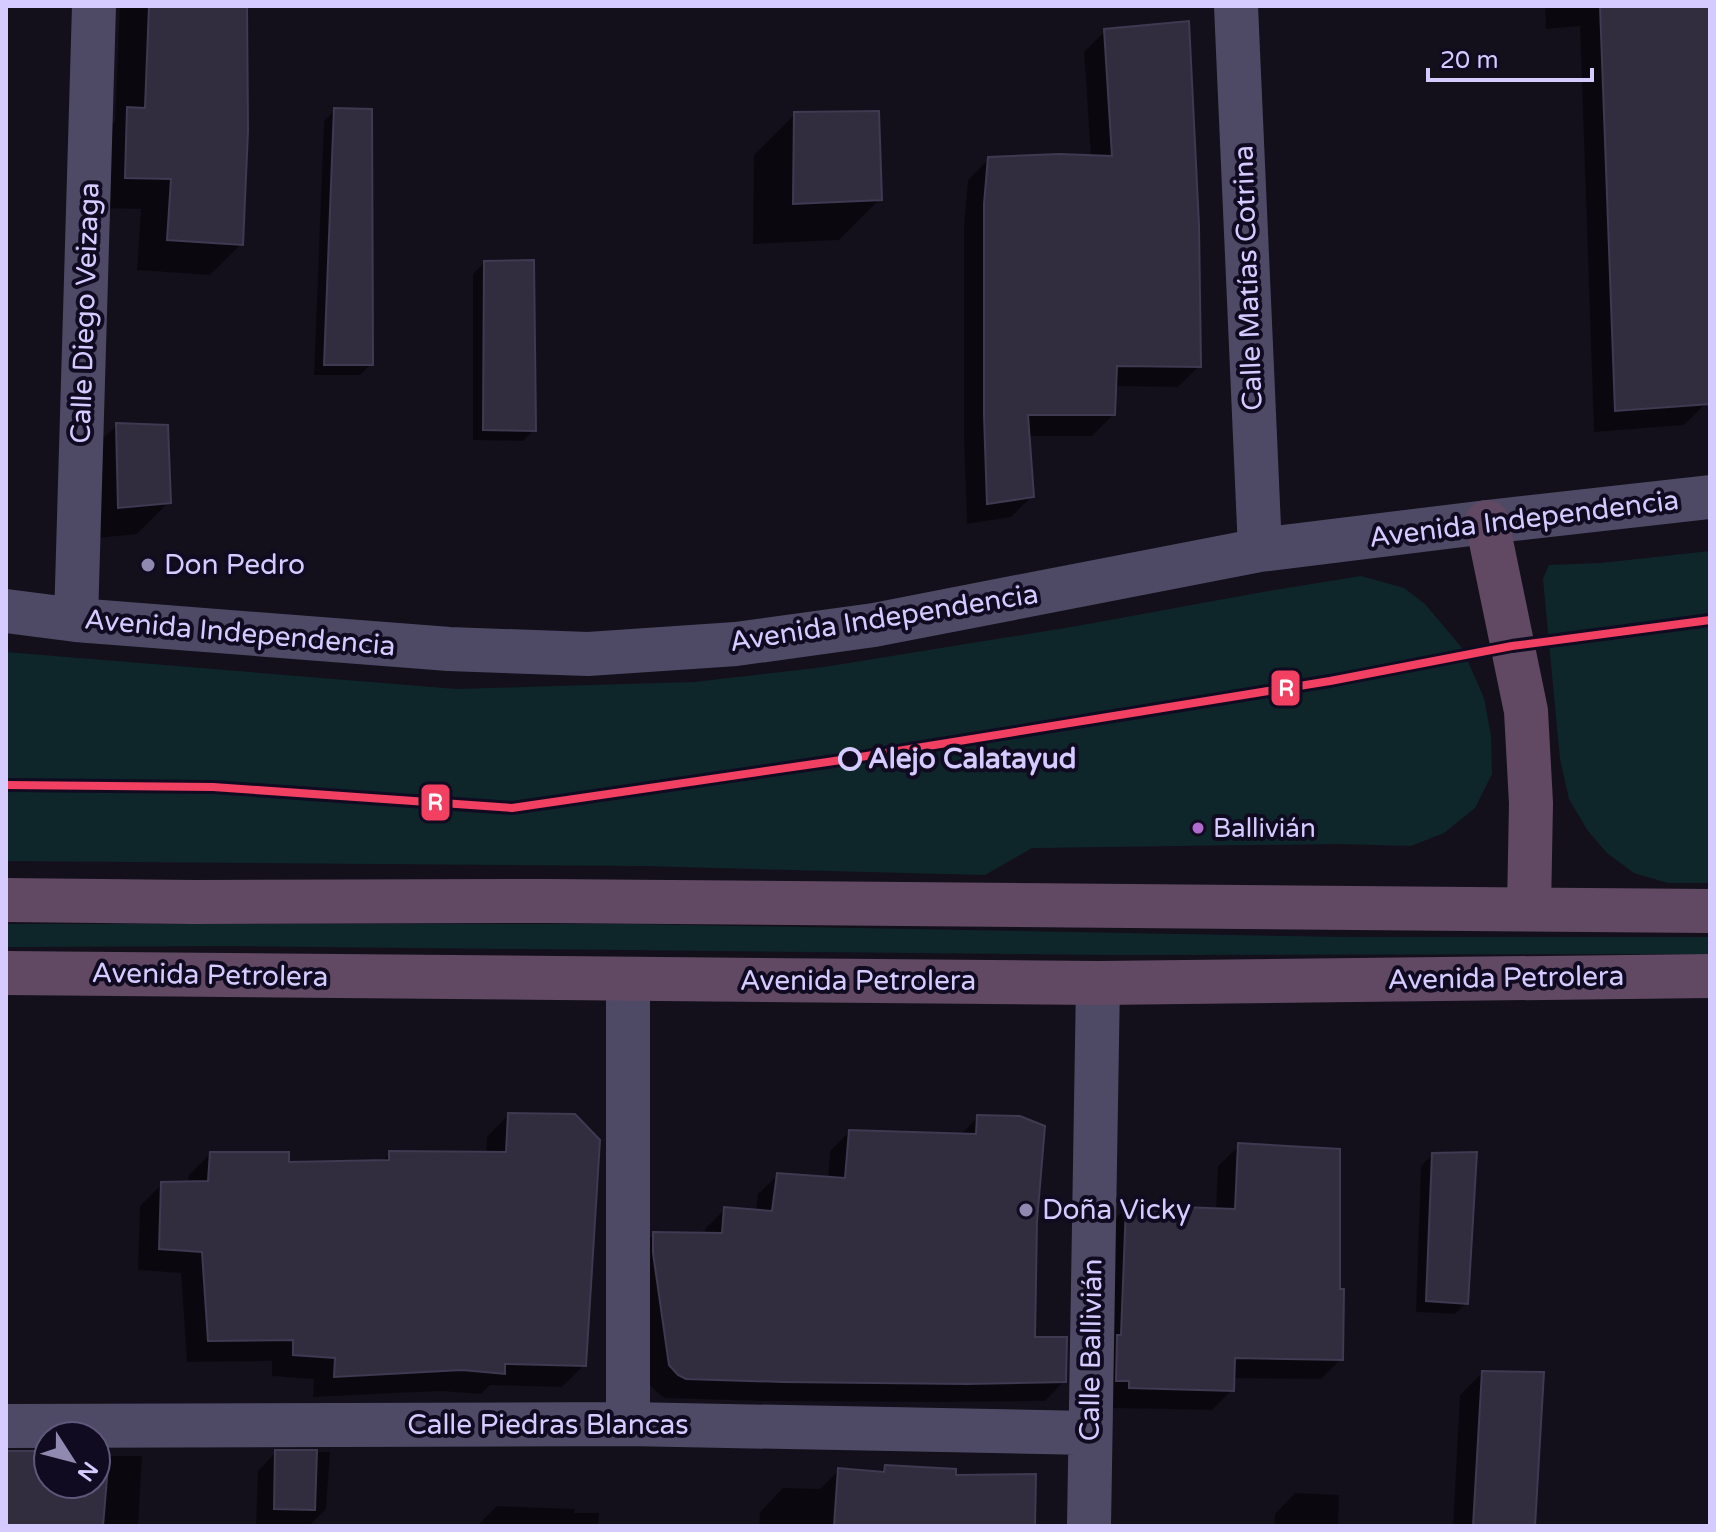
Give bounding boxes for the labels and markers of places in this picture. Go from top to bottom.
place label: Don Pedro [164,548,305,582]
marker: Don Pedro [139,556,157,574]
place label: Alejo Calatayud [868,742,1076,776]
marker: Alejo Calatayud [839,748,861,770]
place label: Ballivián [1213,813,1316,844]
marker: Ballivián [1190,820,1206,836]
place label: Doña Vicky [1042,1193,1191,1227]
marker: Doña Vicky [1017,1201,1035,1219]

